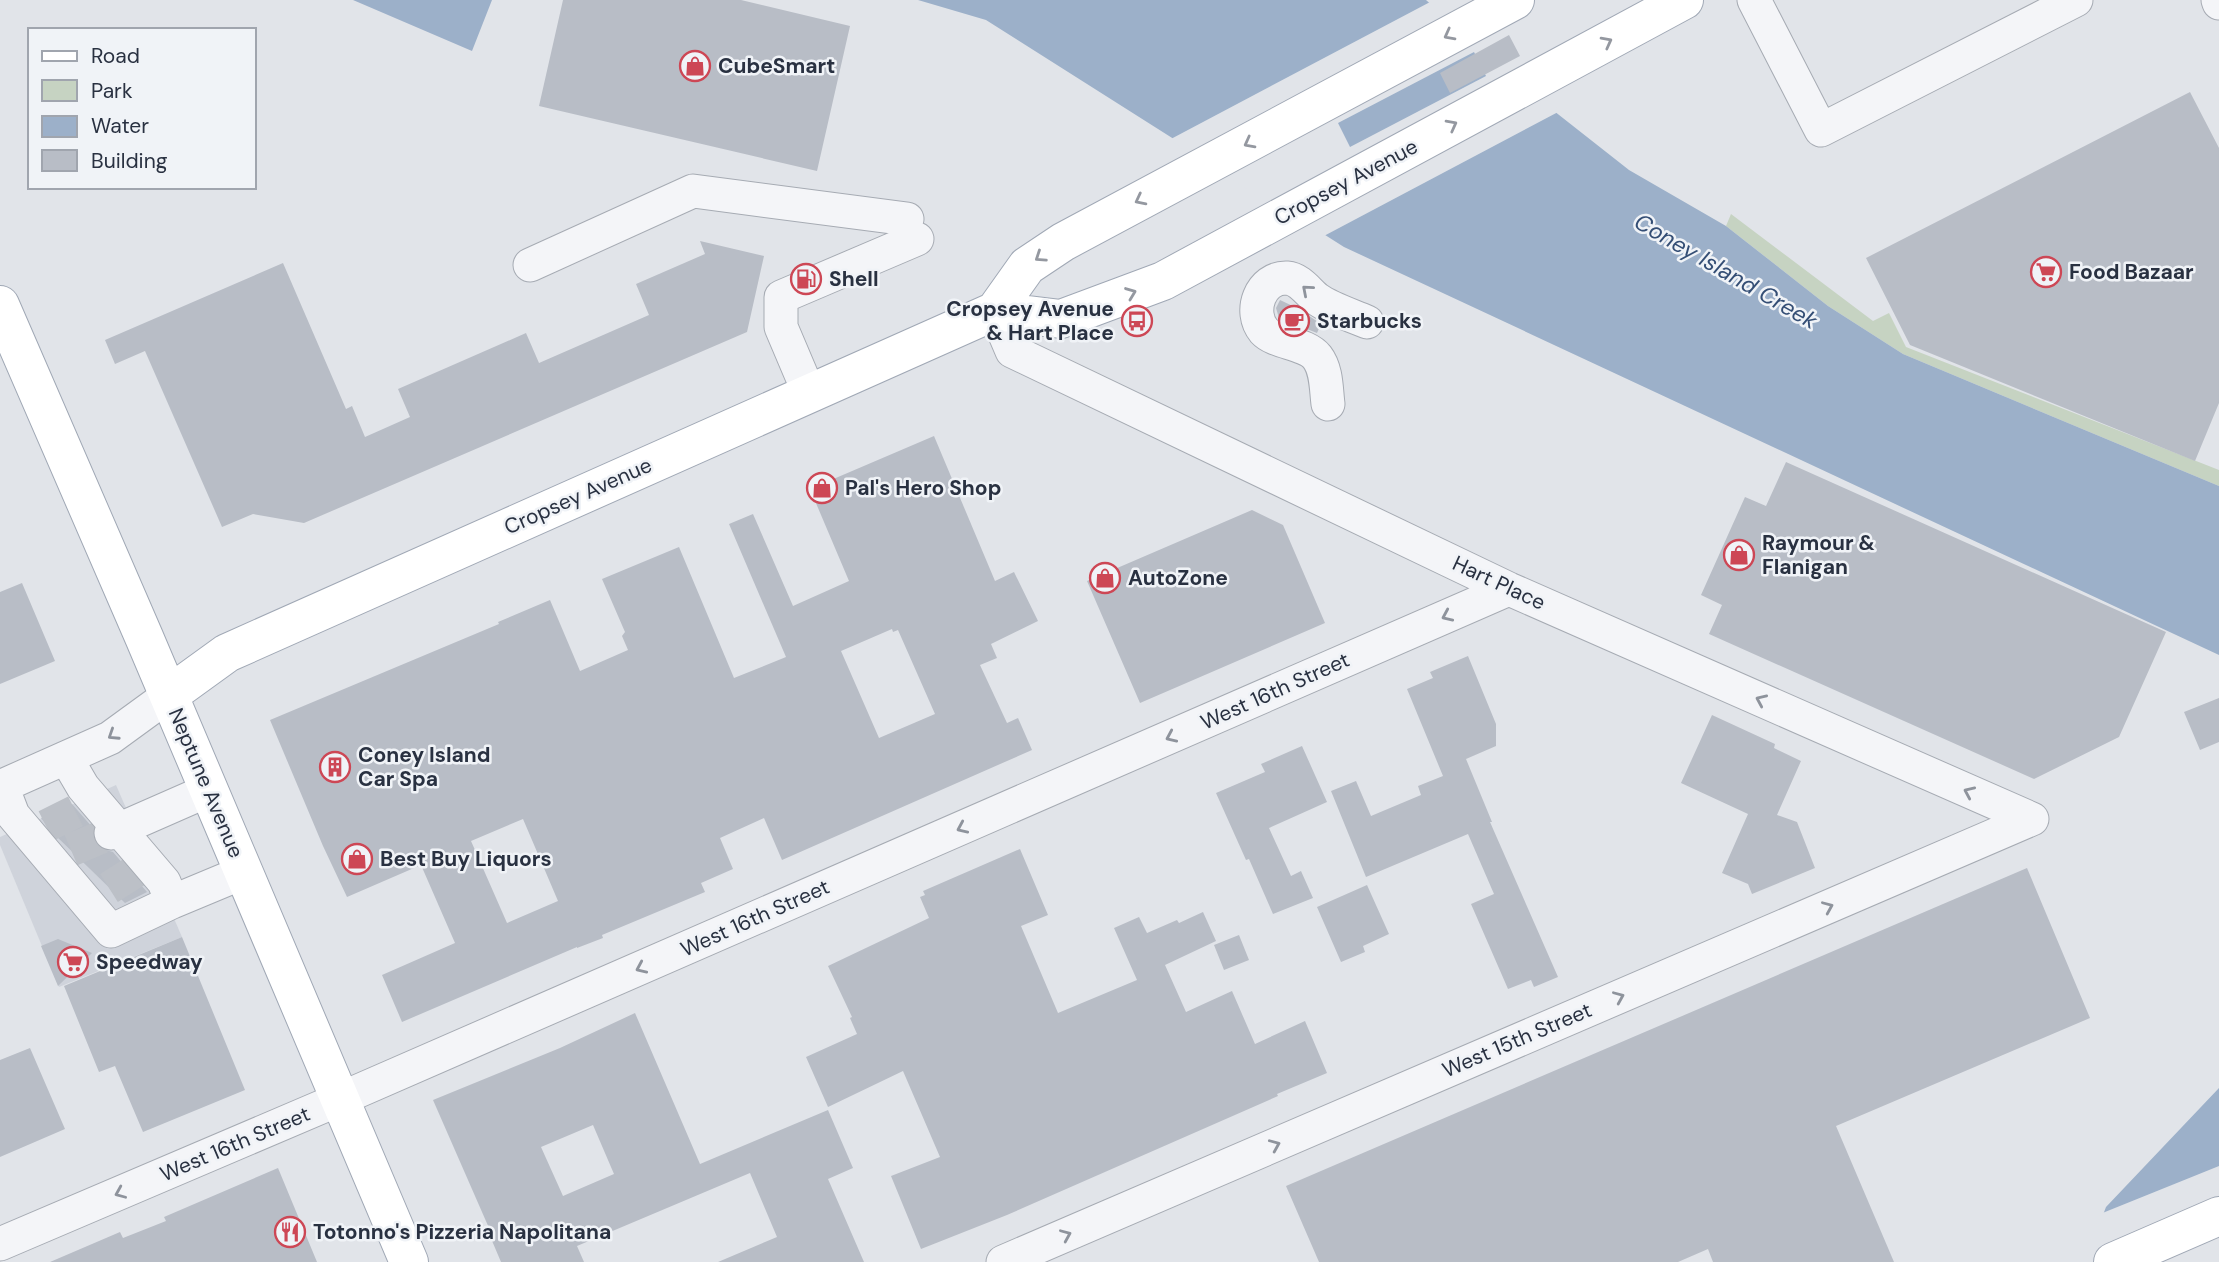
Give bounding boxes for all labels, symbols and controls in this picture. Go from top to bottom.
one-way arrow [1444,27,1457,40]
legend [28,28,256,189]
one-way arrow [1600,37,1612,50]
text: Road [91,42,140,70]
shop icon: CubeSmart [678,49,712,83]
place label: CubeSmart [718,52,835,80]
text: Park [91,77,133,105]
text: Water [91,112,149,140]
one-way arrow [1444,120,1457,133]
street label: Cropsey Avenue [1269,132,1423,232]
one-way arrow [1244,134,1256,148]
text: Building [91,147,168,175]
one-way arrow [1135,192,1147,205]
water label: Coney Island Creek [1629,206,1823,336]
one-way arrow [1035,249,1048,262]
supermarket icon: Food Bazaar [2029,255,2063,289]
place label: Food Bazaar [2069,258,2194,286]
fuel station icon: Shell [789,262,823,296]
place label: Shell [829,265,879,293]
one-way arrow [1302,286,1315,298]
one-way arrow [1125,287,1137,301]
place label: Cropsey Avenue & Hart Place [946,295,1114,347]
bus stop icon: Cropsey Avenue & Hart Place [1120,304,1154,338]
cafe icon: Starbucks [1277,304,1311,338]
place label: Starbucks [1317,307,1422,335]
street label: Cropsey Avenue [500,451,656,541]
shop icon: Pal's Hero Shop [805,471,839,505]
place label: Pal's Hero Shop [845,474,1001,502]
place label: Raymour & Flanigan [1762,529,1875,581]
shop icon: Raymour & Flanigan [1722,538,1756,572]
street label: Hart Place [1448,549,1550,617]
shop icon: AutoZone [1088,561,1122,595]
place label: AutoZone [1128,564,1228,592]
one-way arrow [1441,608,1454,622]
street label: West 16th Street [1196,646,1354,736]
one-way arrow [1756,694,1768,708]
street label: Neptune Avenue [162,704,250,862]
one-way arrow [108,726,121,739]
one-way arrow [1165,728,1177,742]
place label: Coney Island Car Spa [358,741,491,793]
building icon: Coney Island Car Spa [318,750,352,784]
one-way arrow [1964,786,1976,800]
one-way arrow [957,819,969,833]
shop icon: Best Buy Liquors [340,842,374,876]
place label: Best Buy Liquors [380,845,552,873]
street label: West 16th Street [676,873,834,963]
one-way arrow [1821,901,1833,915]
supermarket icon: Speedway [56,945,90,979]
place label: Speedway [96,948,203,976]
one-way arrow [636,959,648,973]
one-way arrow [1612,991,1624,1005]
street label: West 15th Street [1438,996,1596,1084]
street label: West 16th Street [156,1100,314,1188]
one-way arrow [1268,1139,1280,1153]
one-way arrow [114,1185,127,1199]
restaurant icon: Totonno's Pizzeria Napolitana [273,1215,307,1249]
place label: Totonno's Pizzeria Napolitana [313,1218,611,1246]
one-way arrow [1059,1229,1071,1243]

